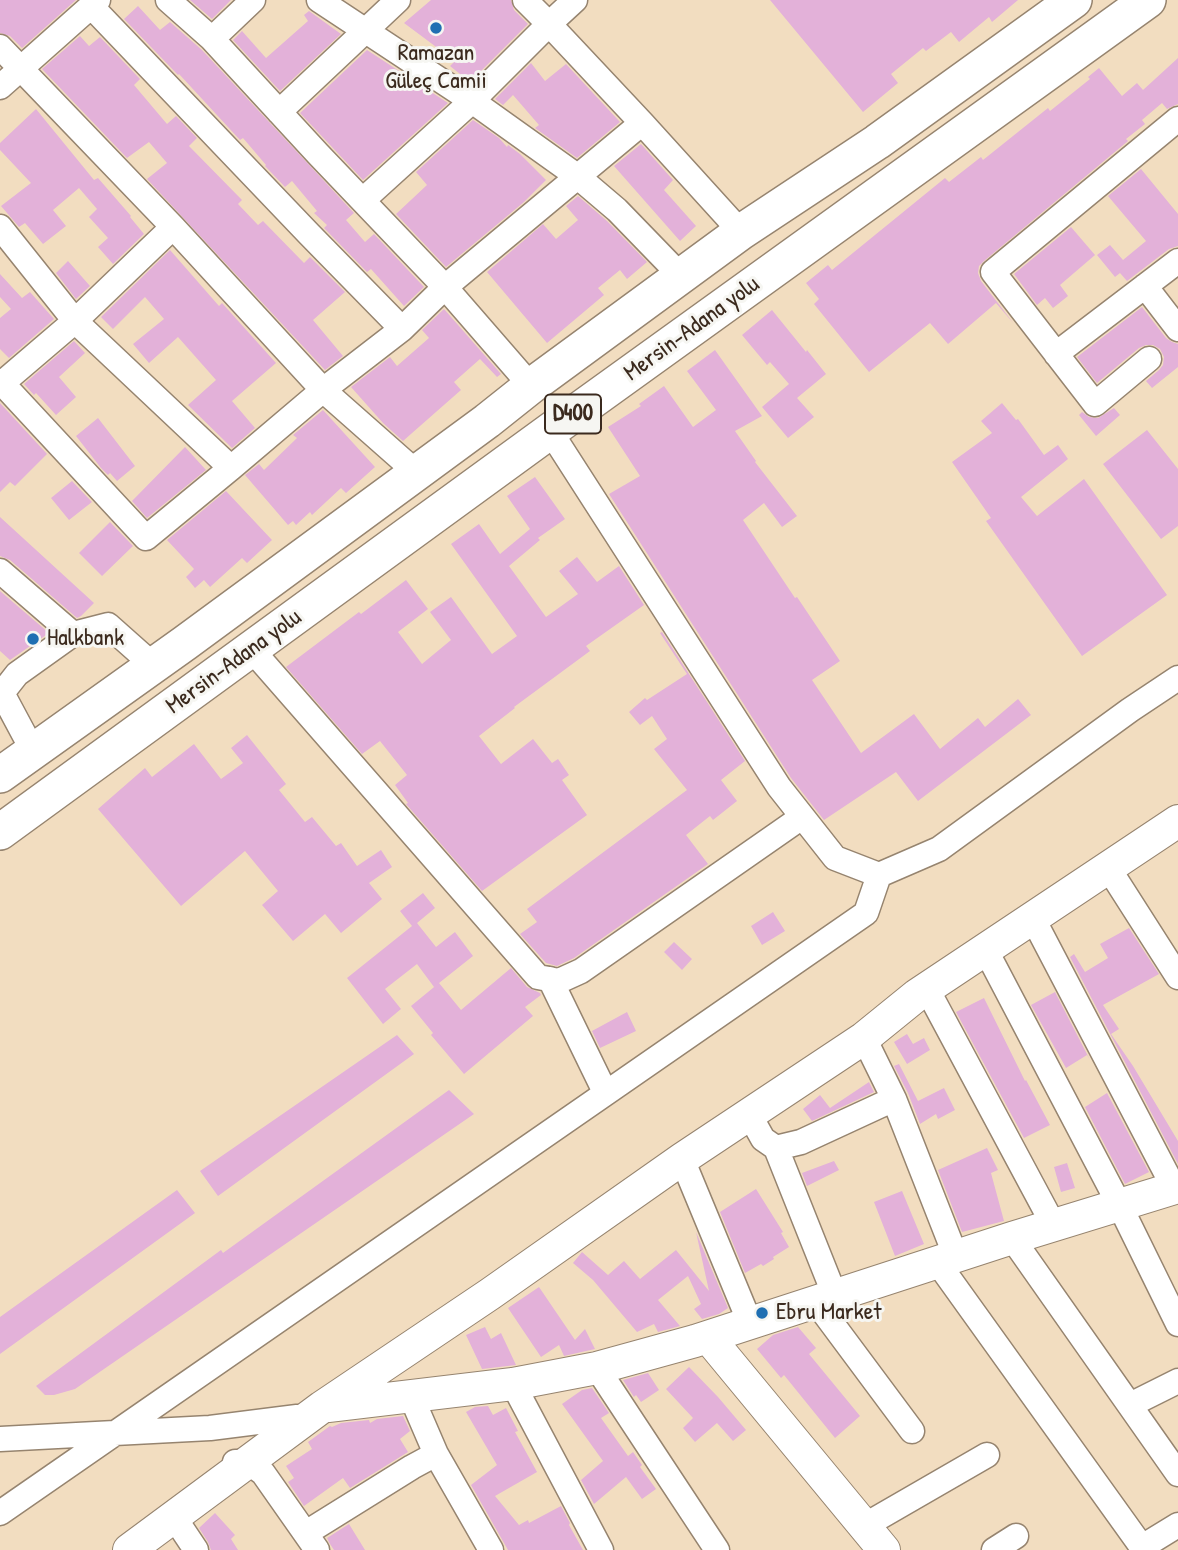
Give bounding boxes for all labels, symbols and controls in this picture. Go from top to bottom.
marker: Ramazan Güleç Camii [428,20,444,36]
place label: Ramazan Güleç Camii [385,40,487,96]
street label: Mersin-Adana yolu [619,270,765,388]
road number: D400 [545,394,601,434]
street label: Mersin-Adana yolu [161,603,307,721]
place label: Halkbank [47,625,124,653]
marker: Halkbank [25,631,41,647]
place label: Ebru Market [776,1299,882,1327]
marker: Ebru Market [754,1305,770,1321]

